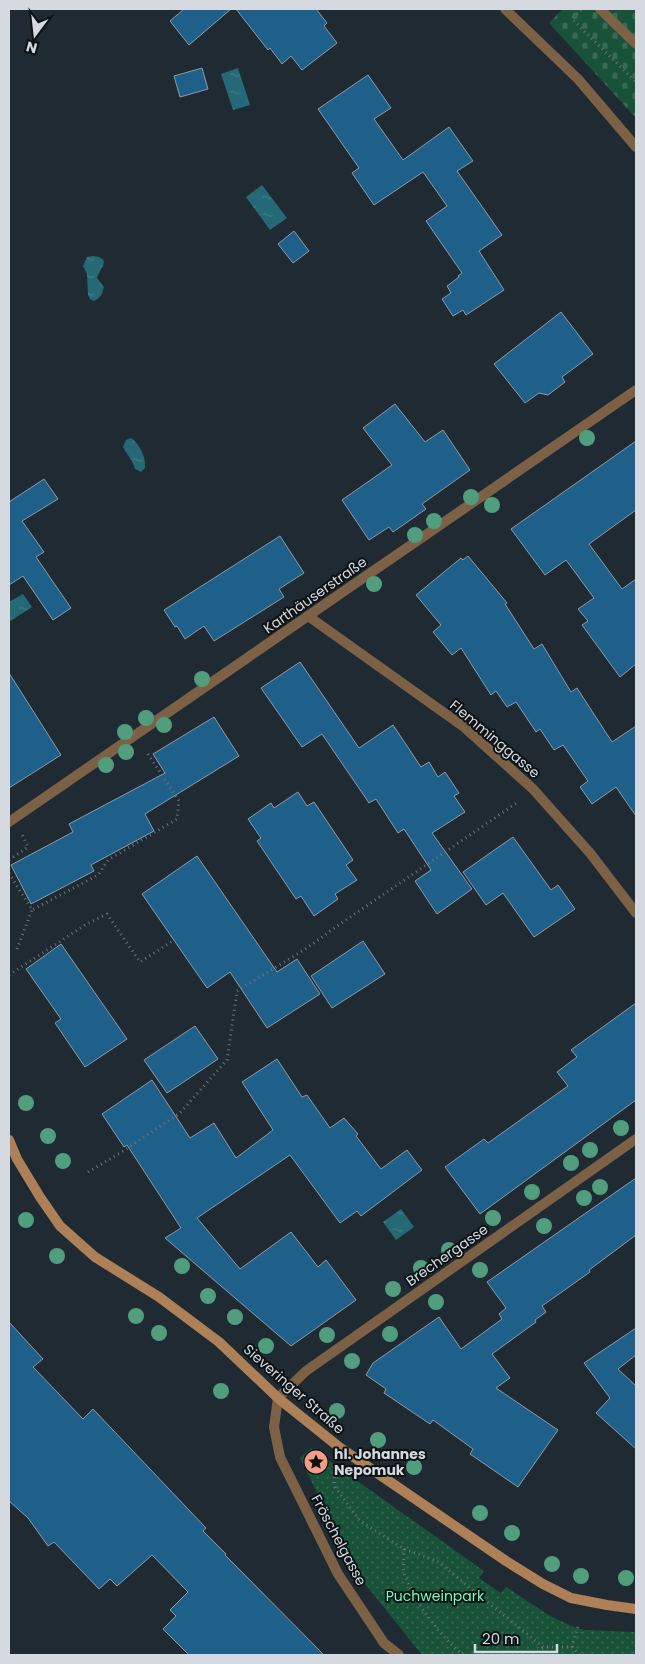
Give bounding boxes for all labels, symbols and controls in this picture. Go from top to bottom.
north arrow [10,10,60,60]
text: N [24,37,39,59]
street label: Karthäuserstraße [259,552,371,638]
street label: Flemminggasse [446,695,545,783]
street label: Brechergasse [402,1219,492,1291]
street label: Sieveringer Straße [239,1340,349,1439]
place label: hl. Johannes Nepomuk [334,1444,426,1480]
place icon: hl. Johannes Nepomuk [303,1449,329,1475]
street label: Fröschelgasse [307,1491,372,1589]
park label: Puchweinpark [386,1586,485,1606]
scale bar [475,1622,558,1654]
text: 20 m [482,1628,520,1649]

